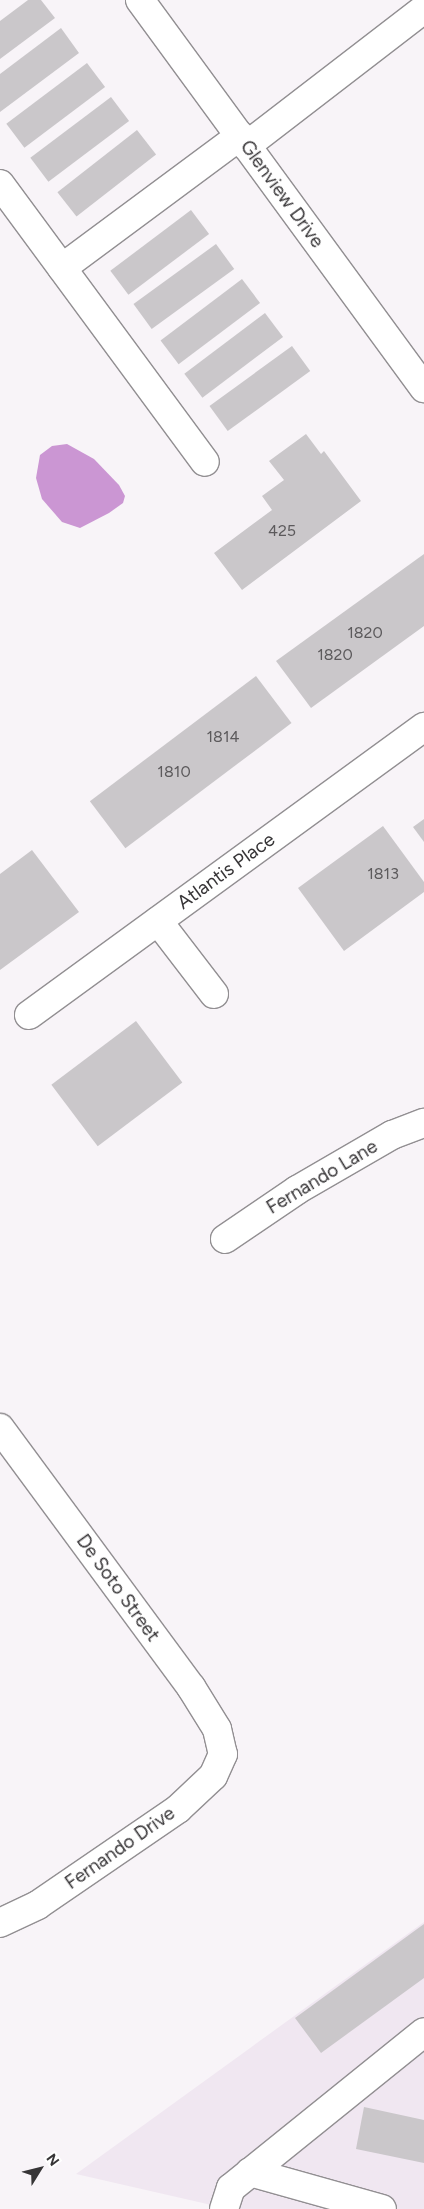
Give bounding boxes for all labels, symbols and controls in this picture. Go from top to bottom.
street label: Glenview Drive [235,136,329,252]
house number: 425 [268,521,296,541]
house number: 1820 [347,623,383,643]
house number: 1820 [317,645,353,665]
house number: 1814 [207,727,239,747]
house number: 1810 [157,762,191,782]
street label: Atlantis Place [173,828,279,914]
house number: 1813 [367,864,399,884]
street label: Fernando Lane [262,1135,382,1219]
street label: De Soto Street [71,1530,165,1646]
street label: Fernando Drive [61,1802,179,1894]
north arrow [15,2144,65,2194]
text: N [42,2151,63,2169]

